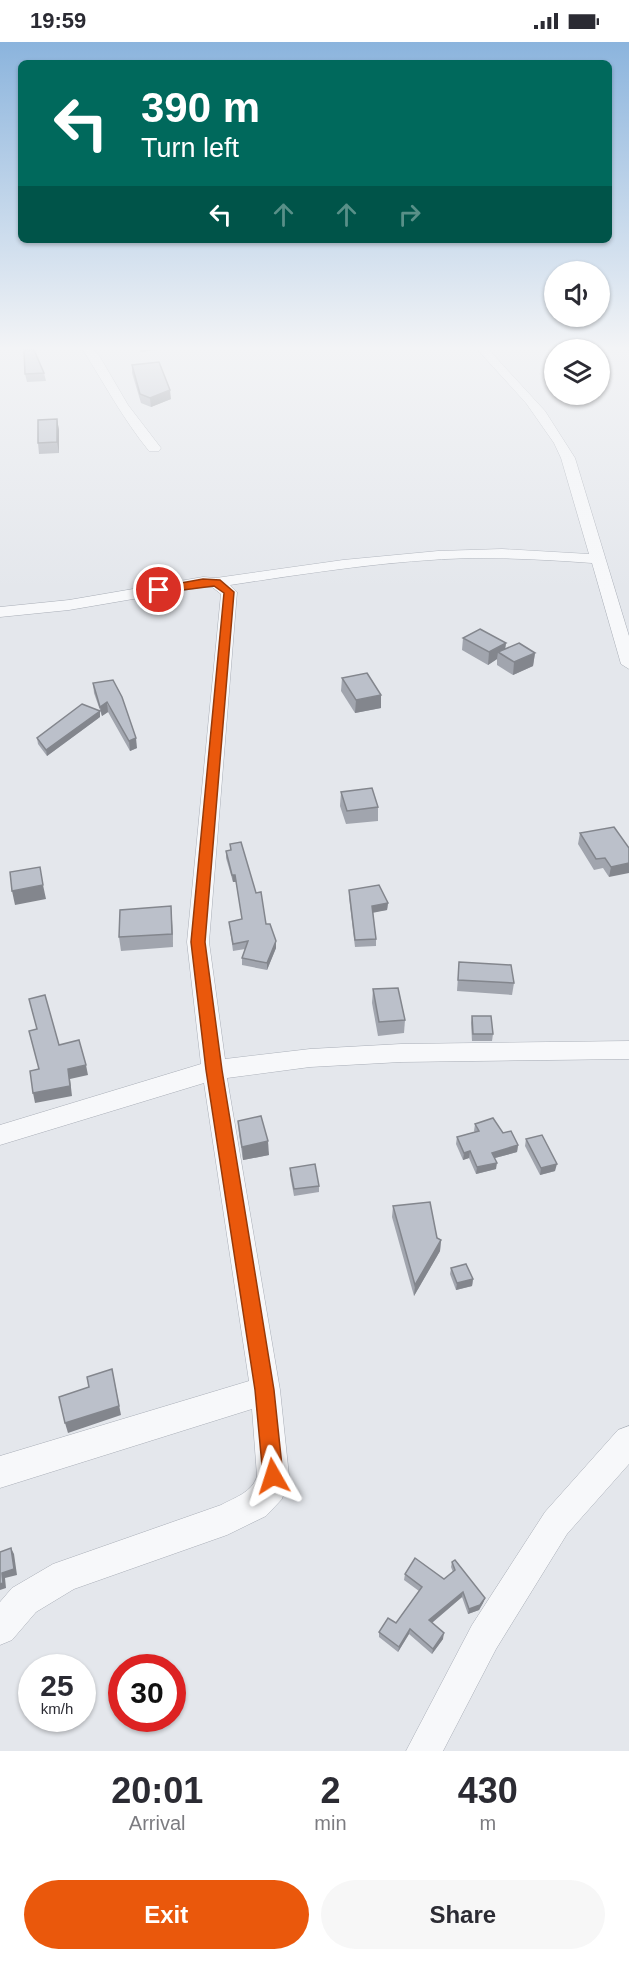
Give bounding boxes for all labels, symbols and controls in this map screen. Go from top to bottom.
text: 19:59 [30,8,86,33]
icon: left [42,84,120,162]
text: 390 m [141,84,260,131]
text: Turn left [141,133,239,163]
icon: left [204,198,237,231]
icon: ahead [267,198,300,231]
icon: ahead [330,198,363,231]
icon: right [393,198,426,231]
map controls [544,261,610,405]
button: sound [544,261,610,327]
button: layers [544,339,610,405]
pin [133,564,184,615]
icon: arrive [142,573,175,606]
position arrow [241,1444,305,1508]
speed limit sign: 30 [108,1654,186,1732]
text: 25 [40,1669,74,1702]
text: km/h [41,1700,73,1717]
text: 20:01 [111,1770,203,1811]
text: 2 [320,1770,340,1811]
text: 430 [458,1770,518,1811]
text: Arrival [129,1812,186,1834]
text: min [314,1812,347,1834]
text: m [479,1812,496,1834]
button: Exit [24,1880,309,1949]
button: Share [321,1880,605,1949]

